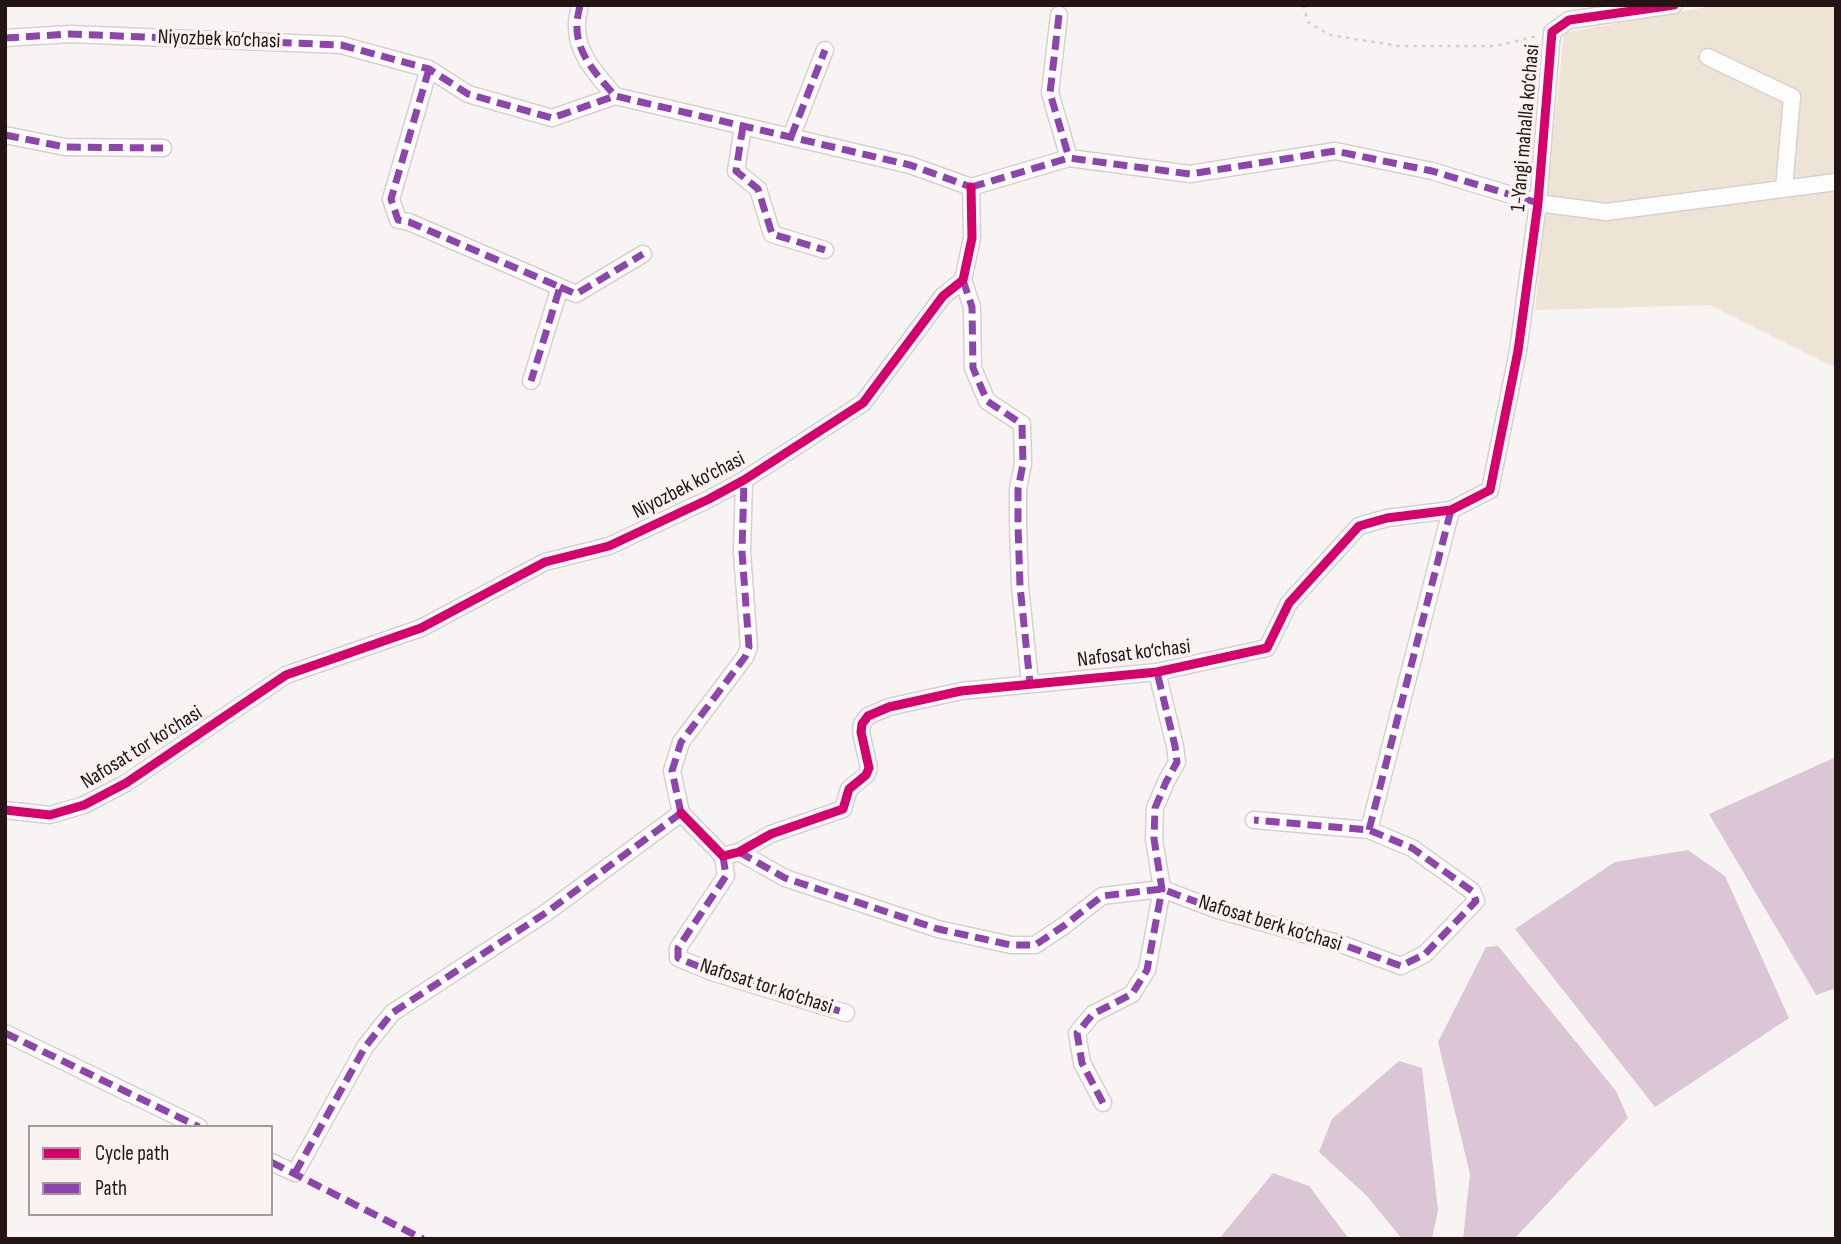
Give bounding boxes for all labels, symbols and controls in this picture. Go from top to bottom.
street label: Niyozbek ko‘chasi [157,25,281,55]
street label: 1-Yangi mahalla ko‘chasi [1506,43,1546,213]
street label: Niyozbek ko‘chasi [629,447,749,525]
street label: Nafosat ko‘chasi [1076,635,1192,673]
street label: Nafosat tor ko‘chasi [77,701,207,795]
street label: Nafosat berk ko‘chasi [1195,890,1345,958]
street label: Nafosat tor ko‘chasi [696,954,836,1020]
legend [28,1125,273,1216]
text: Cycle path [95,1141,169,1166]
text: Path [95,1176,127,1201]

